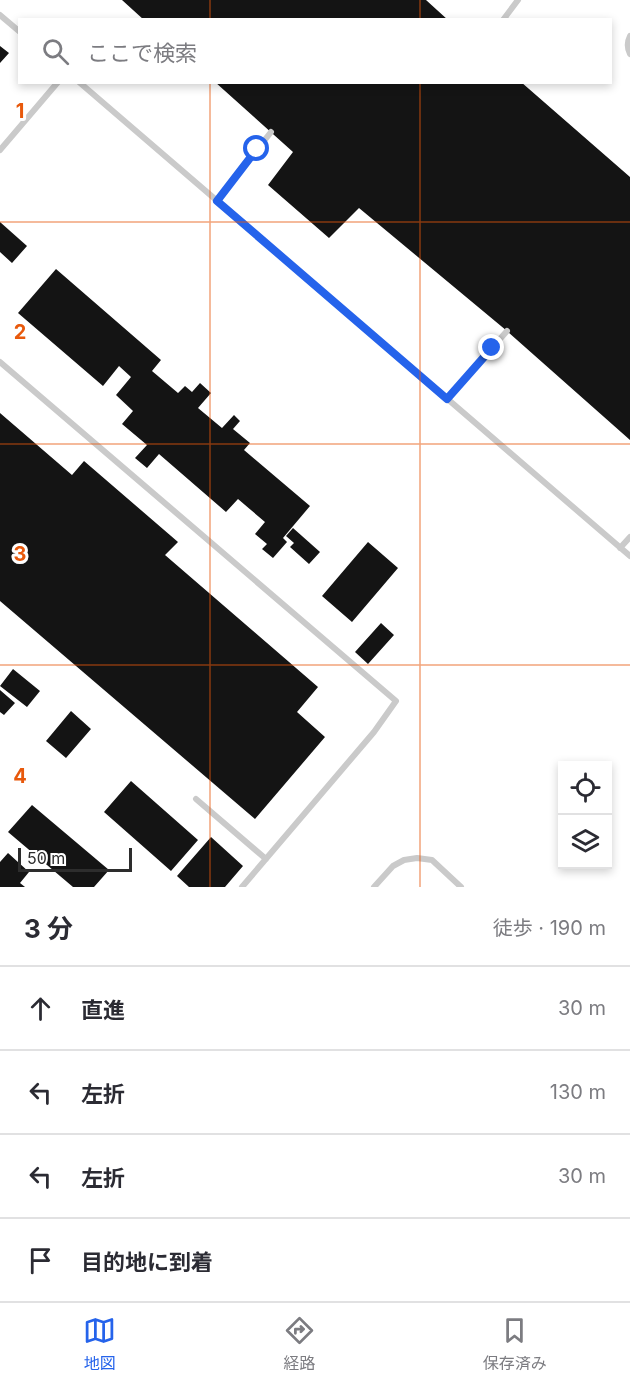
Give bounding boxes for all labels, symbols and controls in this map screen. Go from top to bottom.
search box [18,18,612,84]
icon: search [39,35,72,68]
text: ここで検索 [87,40,197,66]
text: 1 [16,99,24,123]
route start [243,135,269,161]
text: 2 [14,320,26,344]
route end [478,334,504,360]
text: 3 [14,542,26,566]
map controls [558,761,612,869]
button: locate [558,761,612,815]
text: 4 [13,764,27,788]
button: layers [558,815,612,869]
scale bar [18,845,132,872]
text: 50 m [27,848,65,868]
text: 3 分 [24,913,73,944]
text: 徒歩 · 190 m [493,916,606,940]
icon: ahead [24,992,57,1025]
text: 30 m [558,996,606,1020]
text: 直進 [81,997,125,1023]
icon: left [24,1076,57,1109]
text: 130 m [550,1080,606,1104]
text: 左折 [81,1081,125,1107]
icon: left [24,1160,57,1193]
text: 30 m [558,1164,606,1188]
text: 左折 [81,1165,125,1191]
icon: arrive [24,1244,57,1277]
text: 目的地に到着 [81,1249,213,1275]
tab: 地図 [83,1314,116,1374]
tab: 経路 [283,1314,316,1374]
tab: 保存済み [483,1314,547,1374]

